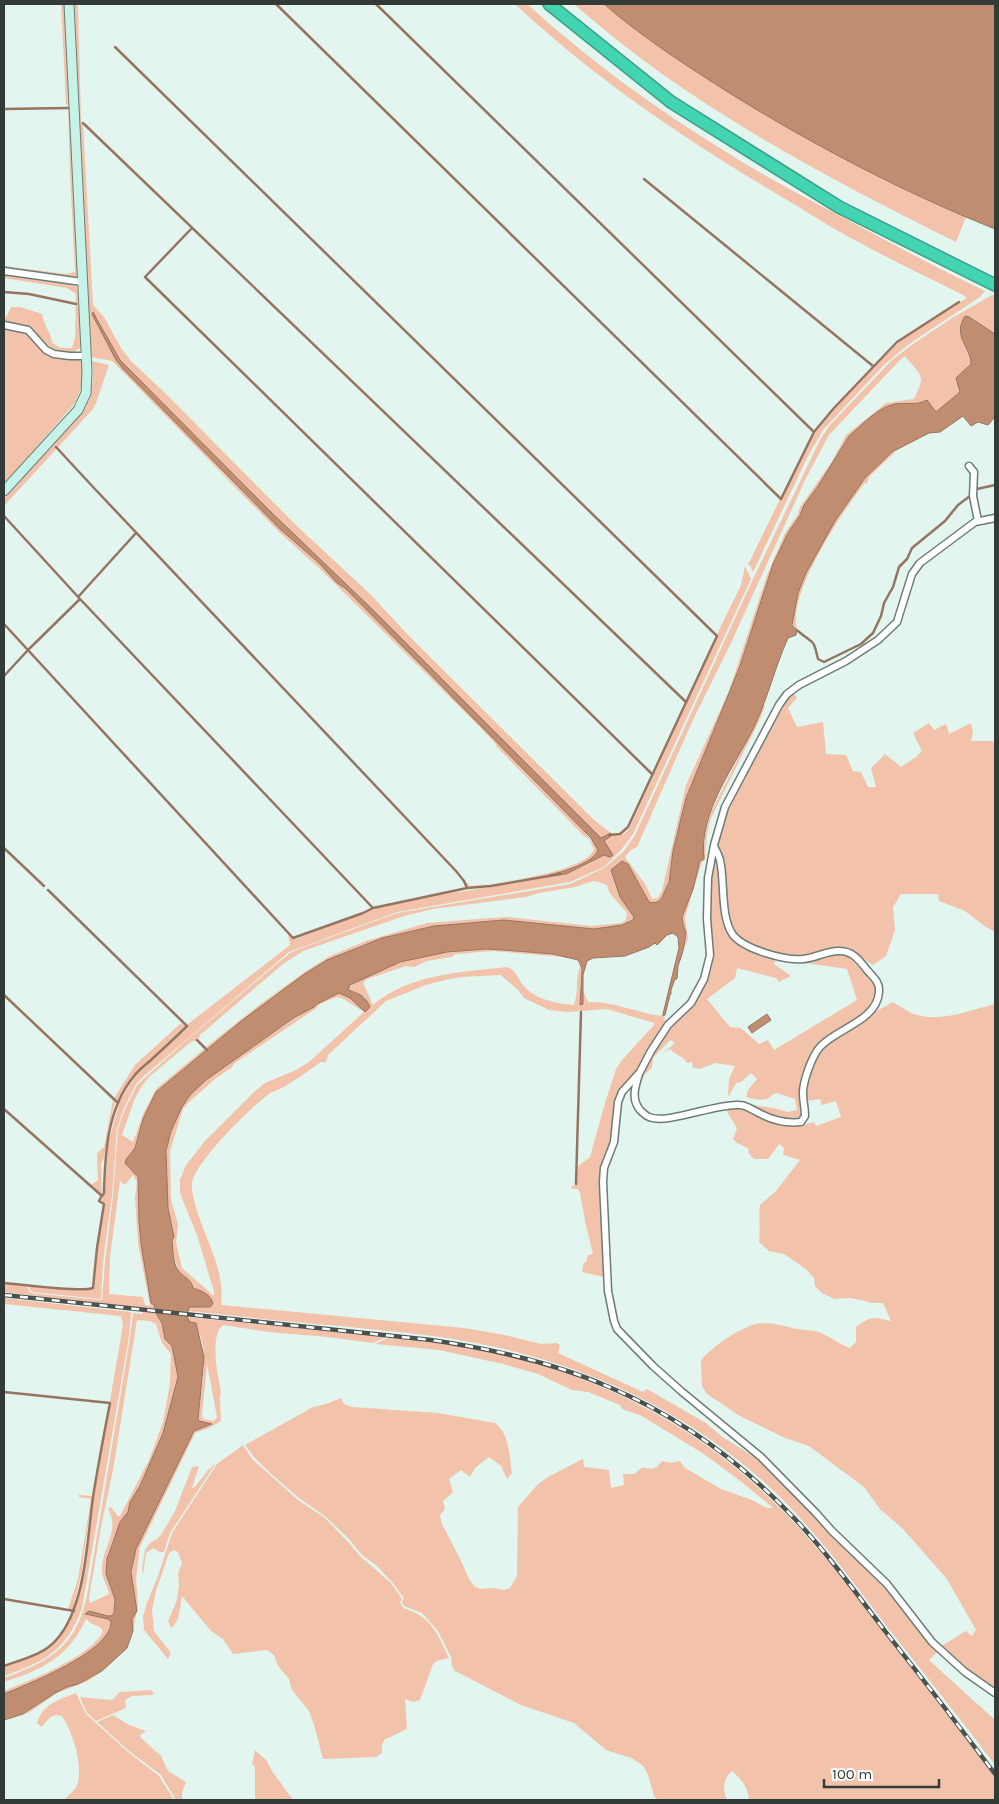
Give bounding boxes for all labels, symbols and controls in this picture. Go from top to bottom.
scale bar [824,1756,939,1788]
text: 100 m [832,1765,872,1783]

